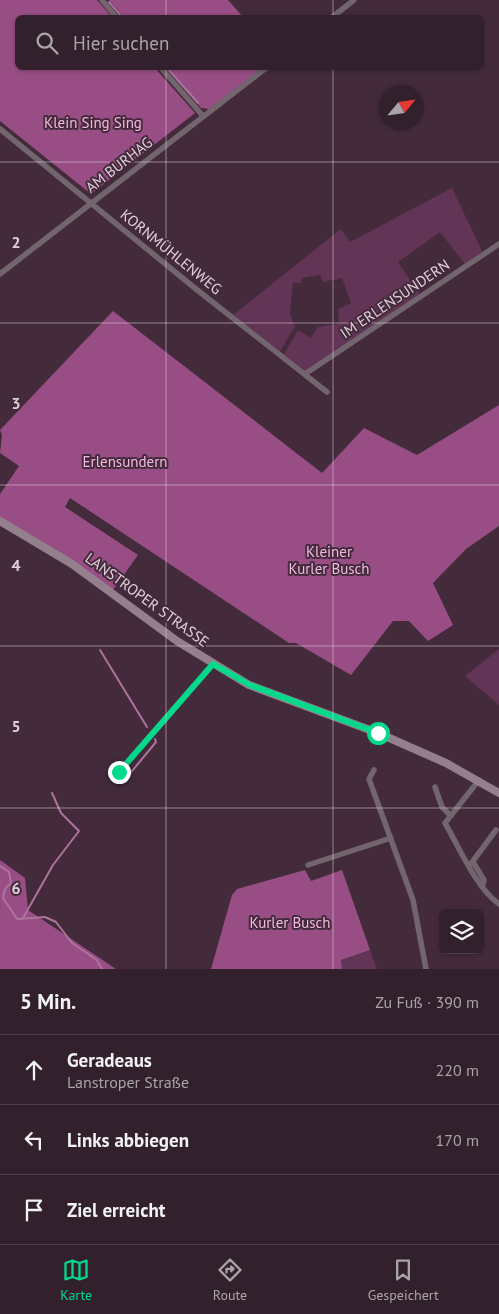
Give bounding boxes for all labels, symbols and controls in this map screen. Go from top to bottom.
search box [15,15,484,70]
icon: search [33,29,61,57]
text: Hier suchen [73,31,169,55]
north arrow [379,85,424,130]
park label: Klein Sing Sing [44,113,142,132]
street label: AM BURHAG [81,133,156,197]
street label: KORNMÜHLENWEG [117,205,226,298]
text: 2 [11,232,21,252]
street label: IM ERLENSUNDERN [336,255,453,342]
text: 3 [11,393,21,413]
park label: Erlensundern [83,452,167,471]
park label: Kleiner Kurler Busch [288,542,370,578]
street label: LANSTROPER STRASSE [82,548,213,651]
text: 4 [11,555,21,575]
text: 5 [11,716,21,736]
route start [367,722,390,745]
route end [108,761,131,784]
text: 6 [11,878,21,898]
map controls [439,909,484,954]
button: layers [439,909,484,954]
park label: Kurler Busch [249,913,331,932]
text: 5 Min. [20,988,76,1015]
text: Zu Fuß · 390 m [375,992,479,1012]
text: Geradeaus [67,1048,152,1072]
icon: ahead [20,1056,48,1084]
text: 220 m [436,1060,479,1080]
text: Lanstroper Straße [67,1072,189,1092]
icon: left [20,1126,48,1154]
text: Links abbiegen [67,1128,189,1152]
text: 170 m [436,1130,479,1150]
icon: arrive [20,1196,48,1224]
text: Ziel erreicht [67,1198,165,1222]
tab: Karte [60,1256,92,1304]
tab: Route [213,1256,247,1304]
tab: Gespeichert [368,1256,439,1304]

